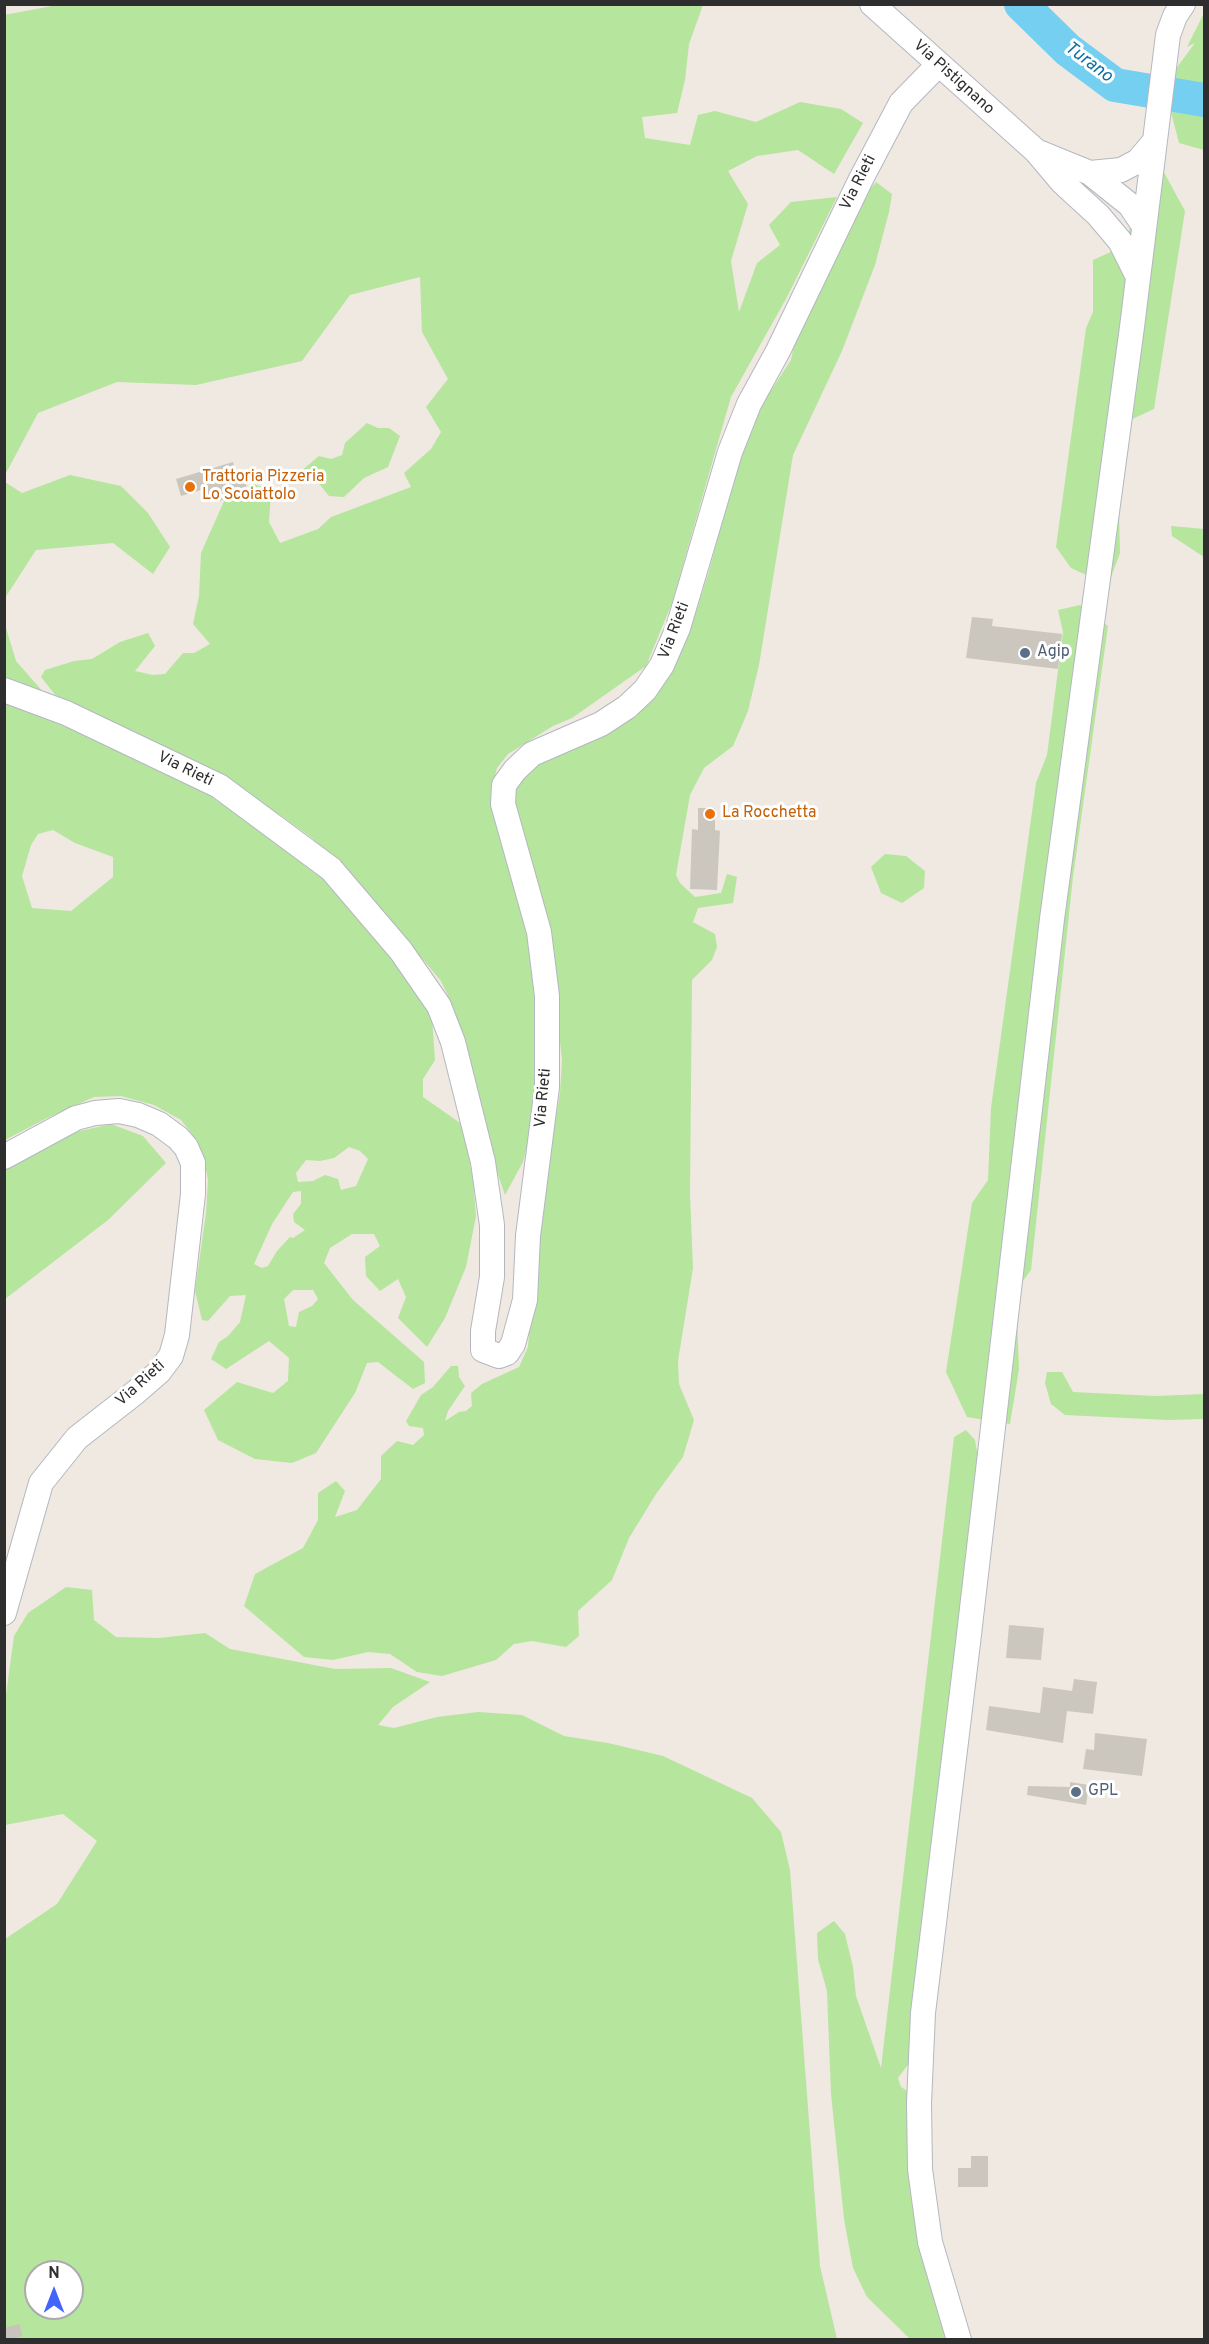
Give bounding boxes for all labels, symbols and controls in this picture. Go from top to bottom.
street label: Via Pistignano [908,36,998,120]
water label: Turano [1060,38,1116,88]
street label: Via Rieti [837,152,881,214]
place label: Trattoria Pizzeria Lo Scoiattolo [202,468,324,506]
marker: Trattoria Pizzeria Lo Scoiattolo [183,480,197,494]
street label: Via Rieti [655,600,695,662]
place label: Agip [1037,643,1070,663]
marker: Agip [1018,646,1032,660]
street label: Via Rieti [154,748,216,792]
place label: La Rocchetta [722,804,816,824]
marker: La Rocchetta [703,807,717,821]
street label: Via Rieti [532,1067,556,1129]
street label: Via Rieti [112,1357,170,1411]
place label: GPL [1088,1782,1118,1802]
marker: GPL [1069,1785,1083,1799]
north arrow [24,2260,84,2320]
text: N [48,2264,60,2284]

